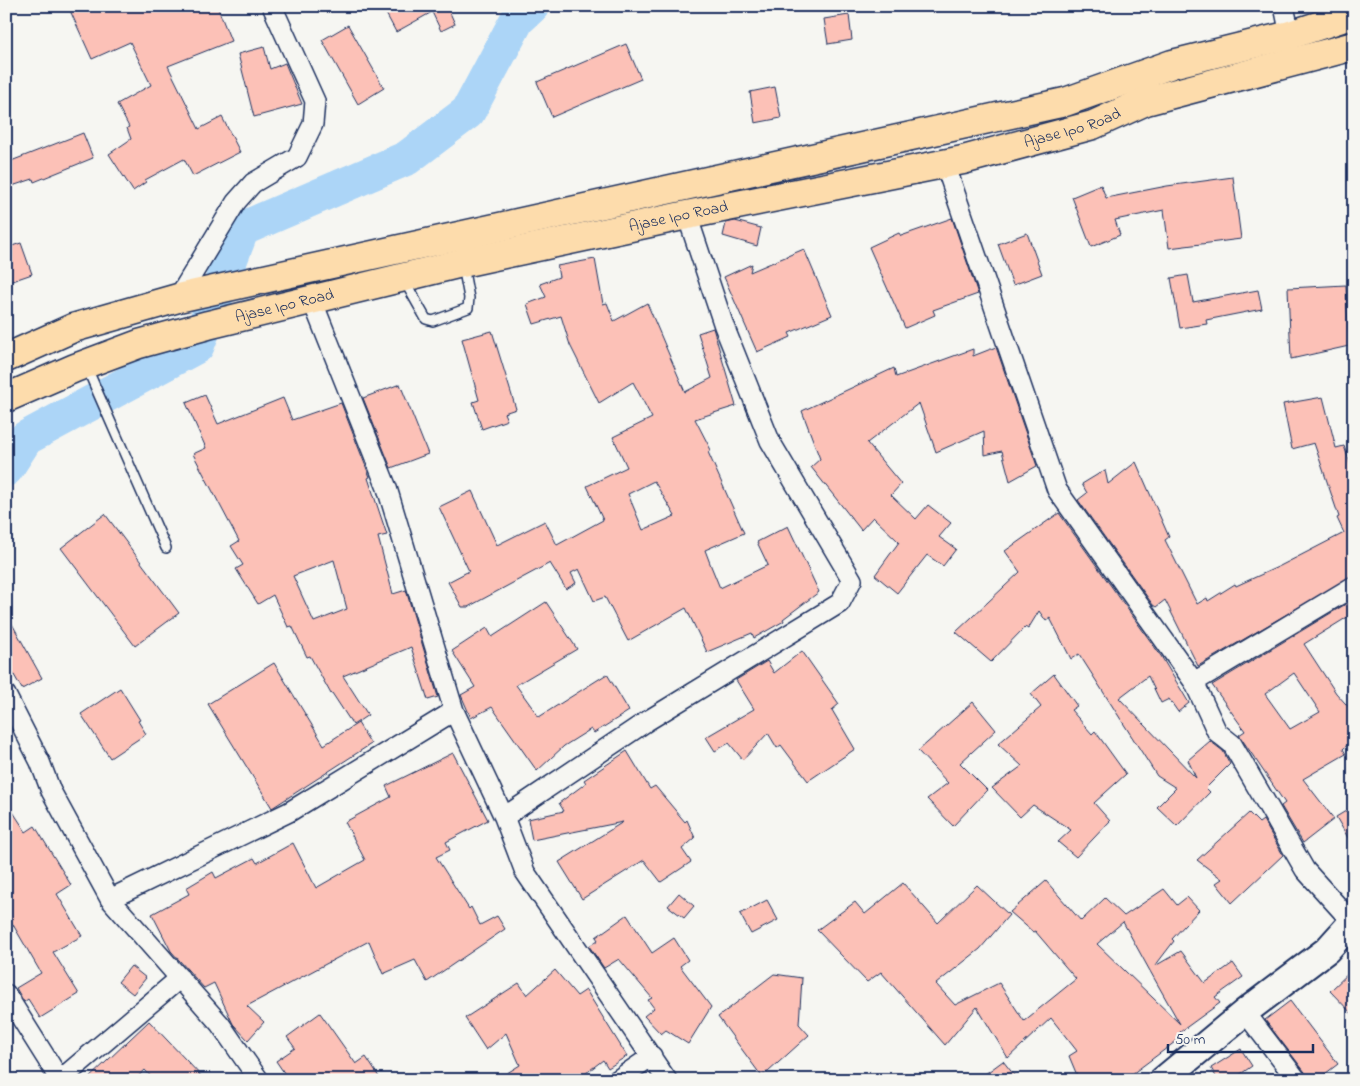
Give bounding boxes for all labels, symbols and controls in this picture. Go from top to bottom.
street label: Ajase Ipo Road [1021,102,1125,155]
street label: Ajase Ipo Road [627,195,730,239]
street label: Ajase Ipo Road [233,283,336,330]
scale bar [1168,1021,1312,1053]
text: 50 m [1175,1029,1206,1051]

